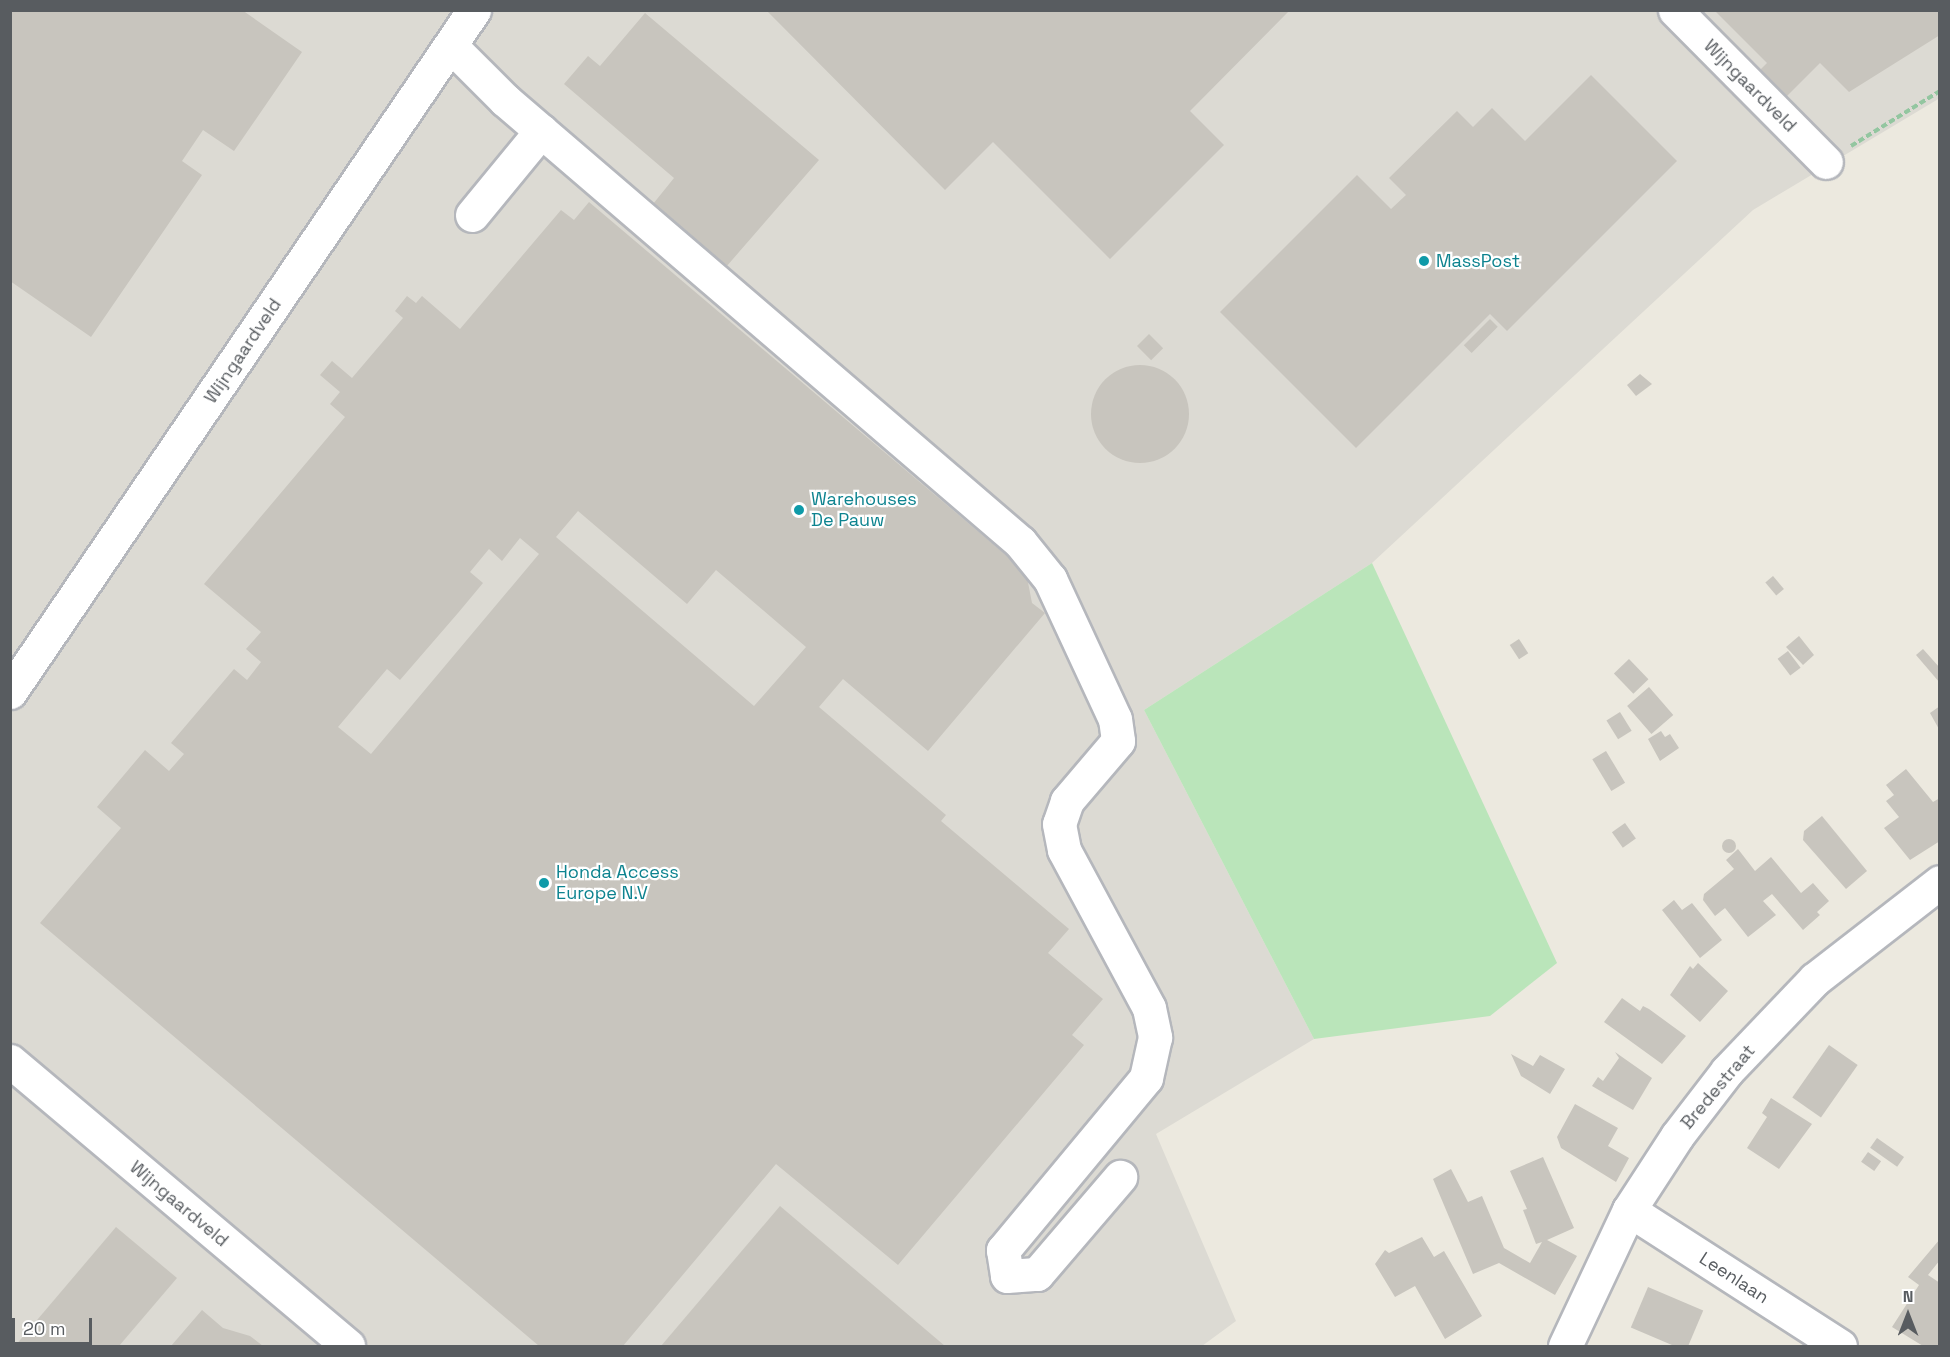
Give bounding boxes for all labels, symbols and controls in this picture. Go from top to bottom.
street label: Wijngaardveld [1699,35,1801,137]
place label: MassPost [1436,250,1520,272]
marker: MassPost [1417,254,1431,268]
street label: Wijngaardveld [200,294,286,408]
place label: Warehouses De Pauw [811,489,917,532]
marker: Warehouses De Pauw [792,503,806,517]
place label: Honda Access Europe N.V [556,862,679,904]
marker: Honda Access Europe N.V [537,876,551,890]
street label: Bredestraat [1676,1040,1760,1134]
street label: Wijngaardveld [125,1157,233,1251]
street label: Leenlaan [1695,1248,1773,1308]
north arrow [1878,1285,1938,1345]
text: N [1903,1286,1913,1307]
scale bar [15,1306,94,1344]
text: 20 m [23,1317,66,1340]

